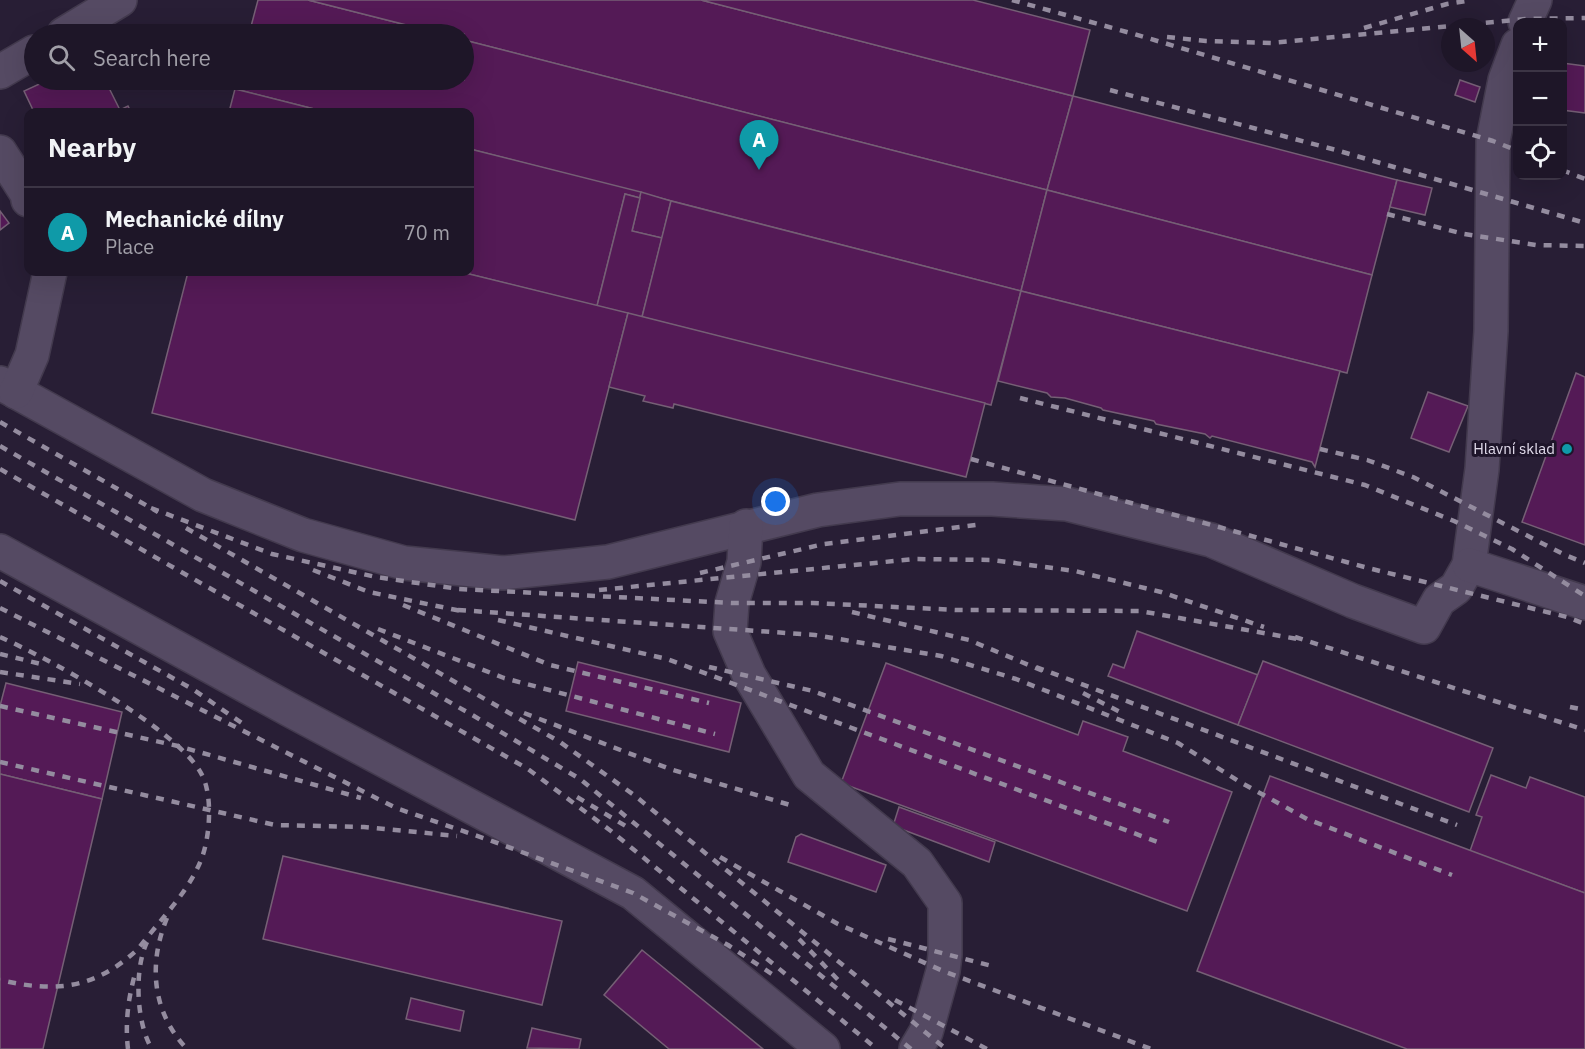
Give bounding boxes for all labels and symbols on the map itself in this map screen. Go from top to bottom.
north arrow [1441,18,1495,72]
pin: A [740,120,778,170]
place label: Hlavní sklad [1473,439,1555,458]
marker: Hlavní sklad [1560,442,1574,456]
your location [761,487,790,516]

